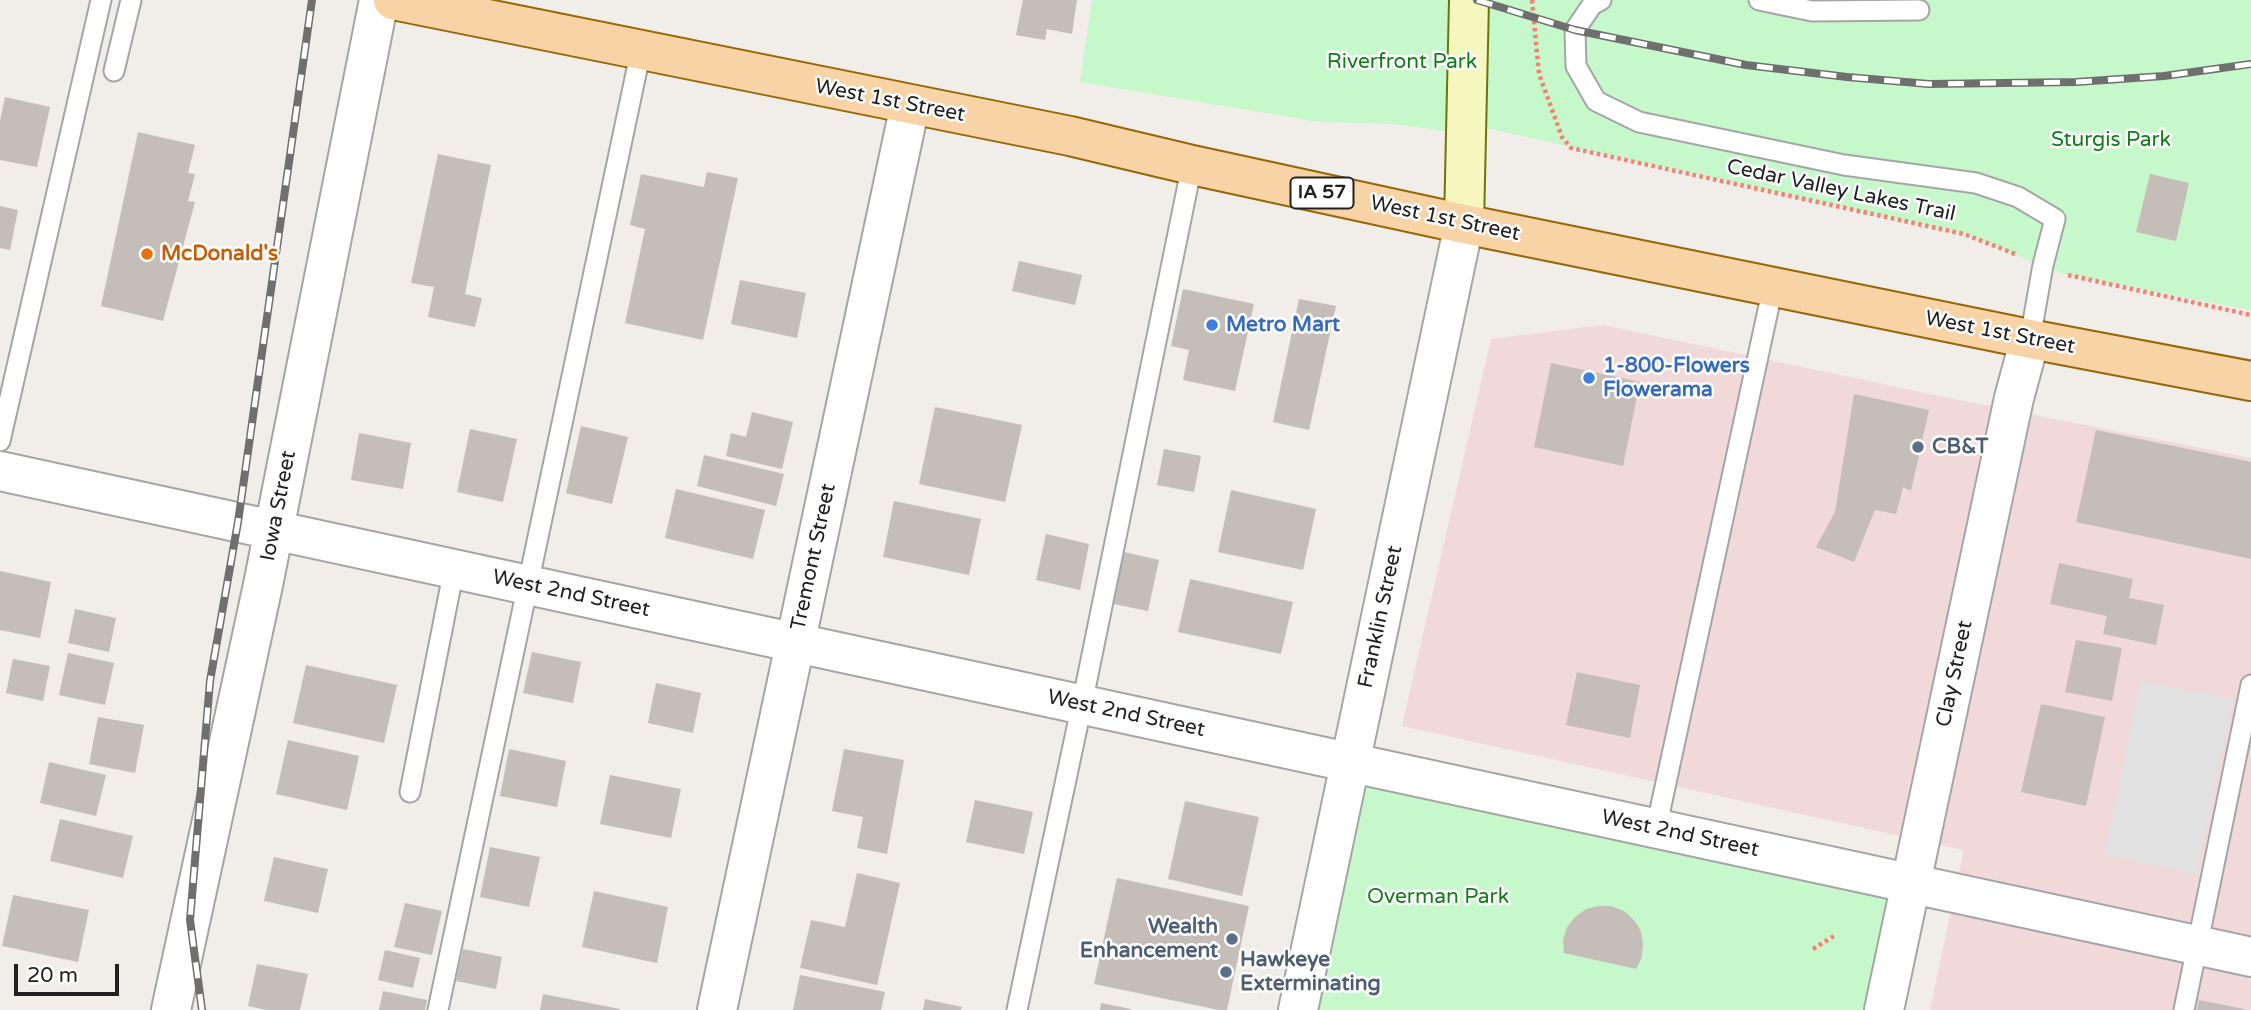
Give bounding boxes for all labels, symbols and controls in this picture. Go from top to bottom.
park label: Riverfront Park [1327,49,1477,75]
street label: West 1st Street [813,74,967,128]
park label: Sturgis Park [2051,127,2171,153]
street label: Cedar Valley Lakes Trail [1724,154,1958,228]
road number: IA 57 [1290,178,1354,209]
street label: West 1st Street [1368,191,1522,247]
place label: McDonald's [161,241,278,267]
marker: McDonald's [139,246,155,262]
street label: West 1st Street [1923,306,2077,360]
place label: Metro Mart [1226,312,1340,338]
marker: Metro Mart [1204,317,1220,333]
place label: 1-800-Flowers Flowerama [1603,353,1750,403]
marker: 1-800-Flowers Flowerama [1581,370,1597,386]
place label: CB&T [1932,434,1988,460]
marker: CB&T [1910,439,1926,455]
street label: Iowa Street [256,449,302,563]
street label: Tremont Street [786,481,842,633]
street label: Franklin Street [1354,543,1408,691]
street label: West 2nd Street [490,565,652,623]
street label: Clay Street [1931,618,1979,730]
street label: West 2nd Street [1045,685,1207,743]
street label: West 2nd Street [1599,805,1761,863]
park label: Overman Park [1367,884,1509,910]
place label: Wealth Enhancement [1080,914,1218,964]
marker: Wealth Enhancement [1224,931,1240,947]
place label: Hawkeye Exterminating [1240,947,1381,997]
scale bar [18,950,122,994]
text: 20 m [27,963,78,988]
marker: Hawkeye Exterminating [1218,964,1234,980]

